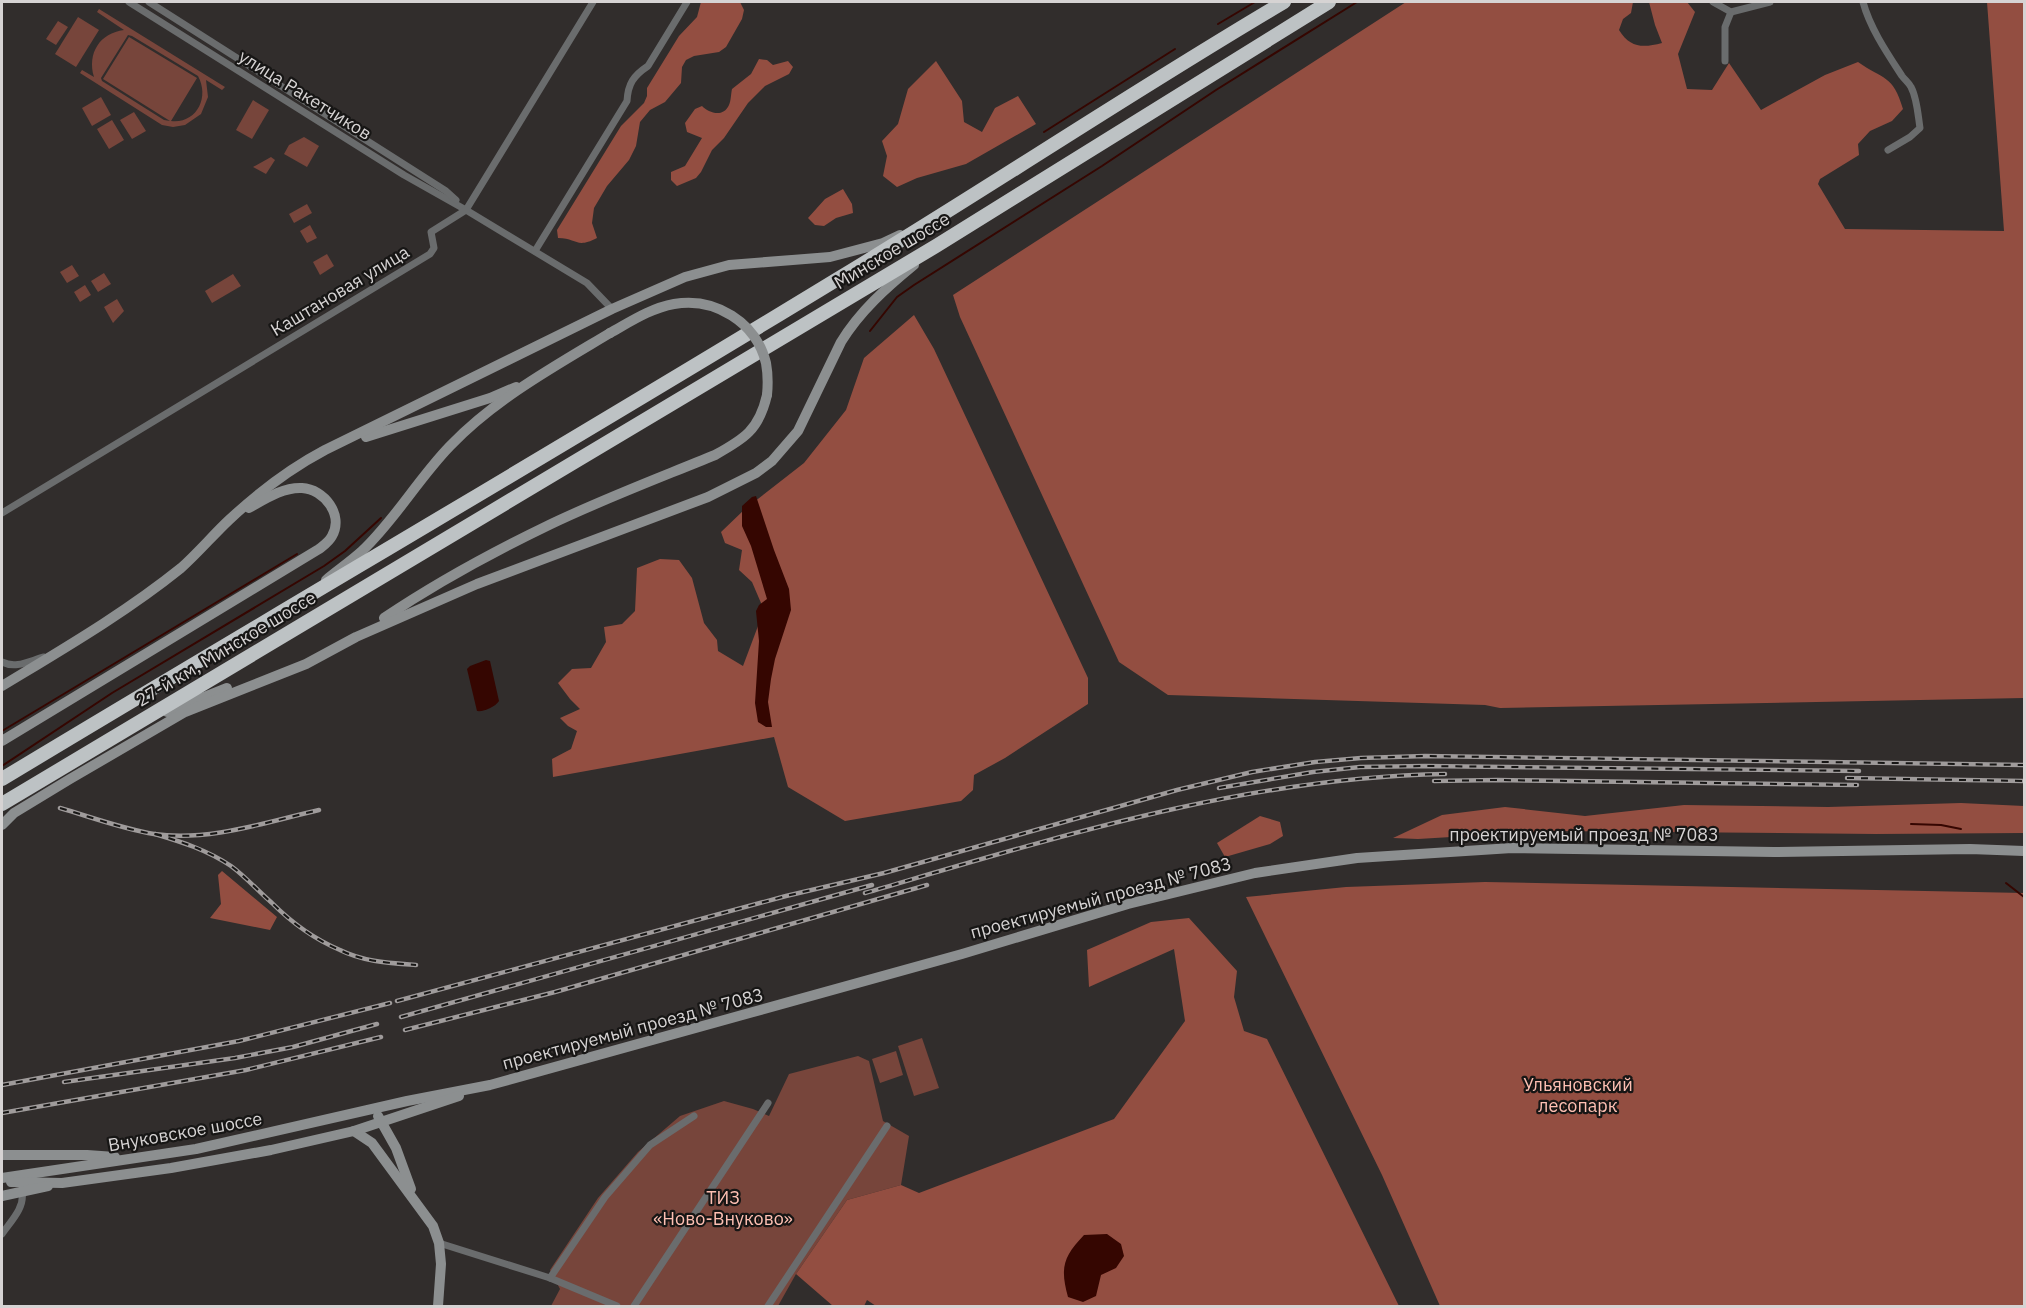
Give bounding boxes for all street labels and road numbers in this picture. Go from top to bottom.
street label: улица Ракетчиков [235,44,376,145]
street label: Минское шоссе [830,207,954,294]
street label: Каштановая улица [266,240,414,341]
street label: 27-й км, Минское шоссе [131,586,320,711]
street label: проектируемый проезд № 7083 [1449,823,1719,846]
street label: проектируемый проезд № 7083 [968,852,1234,944]
street label: проектируемый проезд № 7083 [500,983,766,1075]
street label: Внуковское шоссе [106,1107,264,1156]

